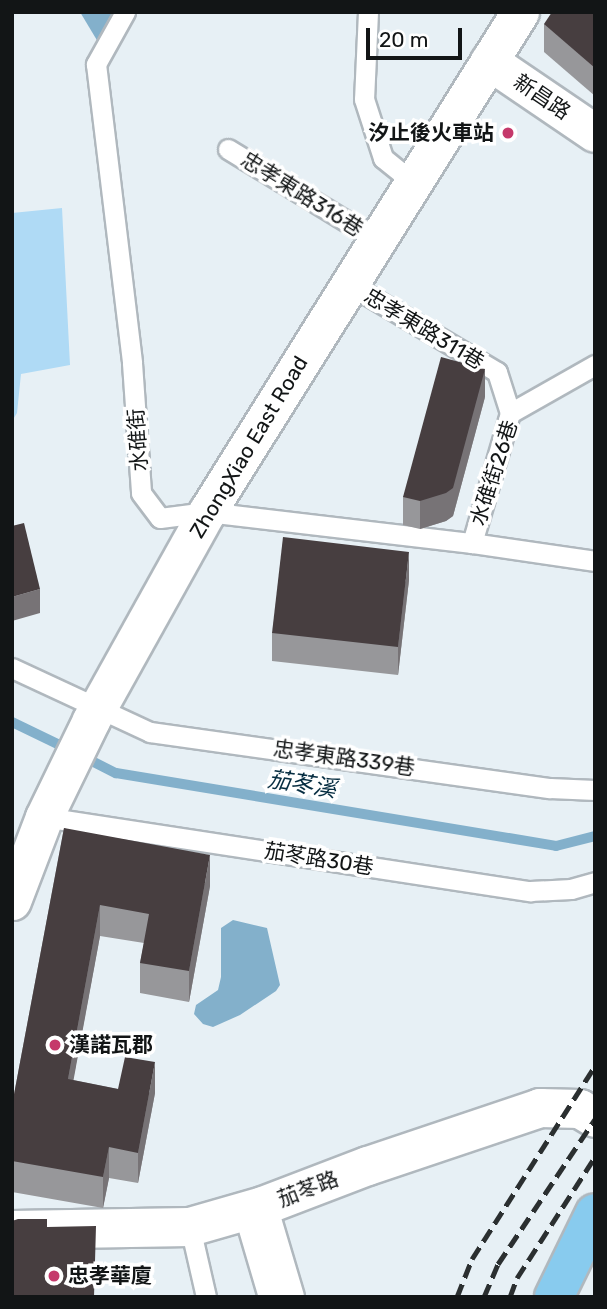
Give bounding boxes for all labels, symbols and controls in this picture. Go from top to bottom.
scale bar [369,14,465,58]
text: 20 m [379,27,428,52]
street label: 新昌路 [509,69,575,125]
place label: 汐止後火車站 [368,120,494,146]
marker: 汐止後火車站 [500,125,516,141]
street label: 忠孝東路316巷 [236,147,368,241]
street label: 忠孝東路311巷 [360,283,488,375]
street label: ZhongXiao East Road [185,351,313,543]
street label: 水碓街 [123,408,153,472]
street label: 水碓街26巷 [465,417,523,529]
street label: 忠孝東路339巷 [272,736,416,780]
water label: 茄苳溪 [266,765,338,803]
street label: 茄苳路30巷 [263,838,375,880]
place label: 漢諾瓦郡 [69,1032,153,1058]
marker: 漢諾瓦郡 [47,1037,63,1053]
street label: 茄苳路 [274,1166,342,1212]
place label: 忠孝華廈 [68,1263,152,1289]
marker: 忠孝華廈 [46,1268,62,1284]

